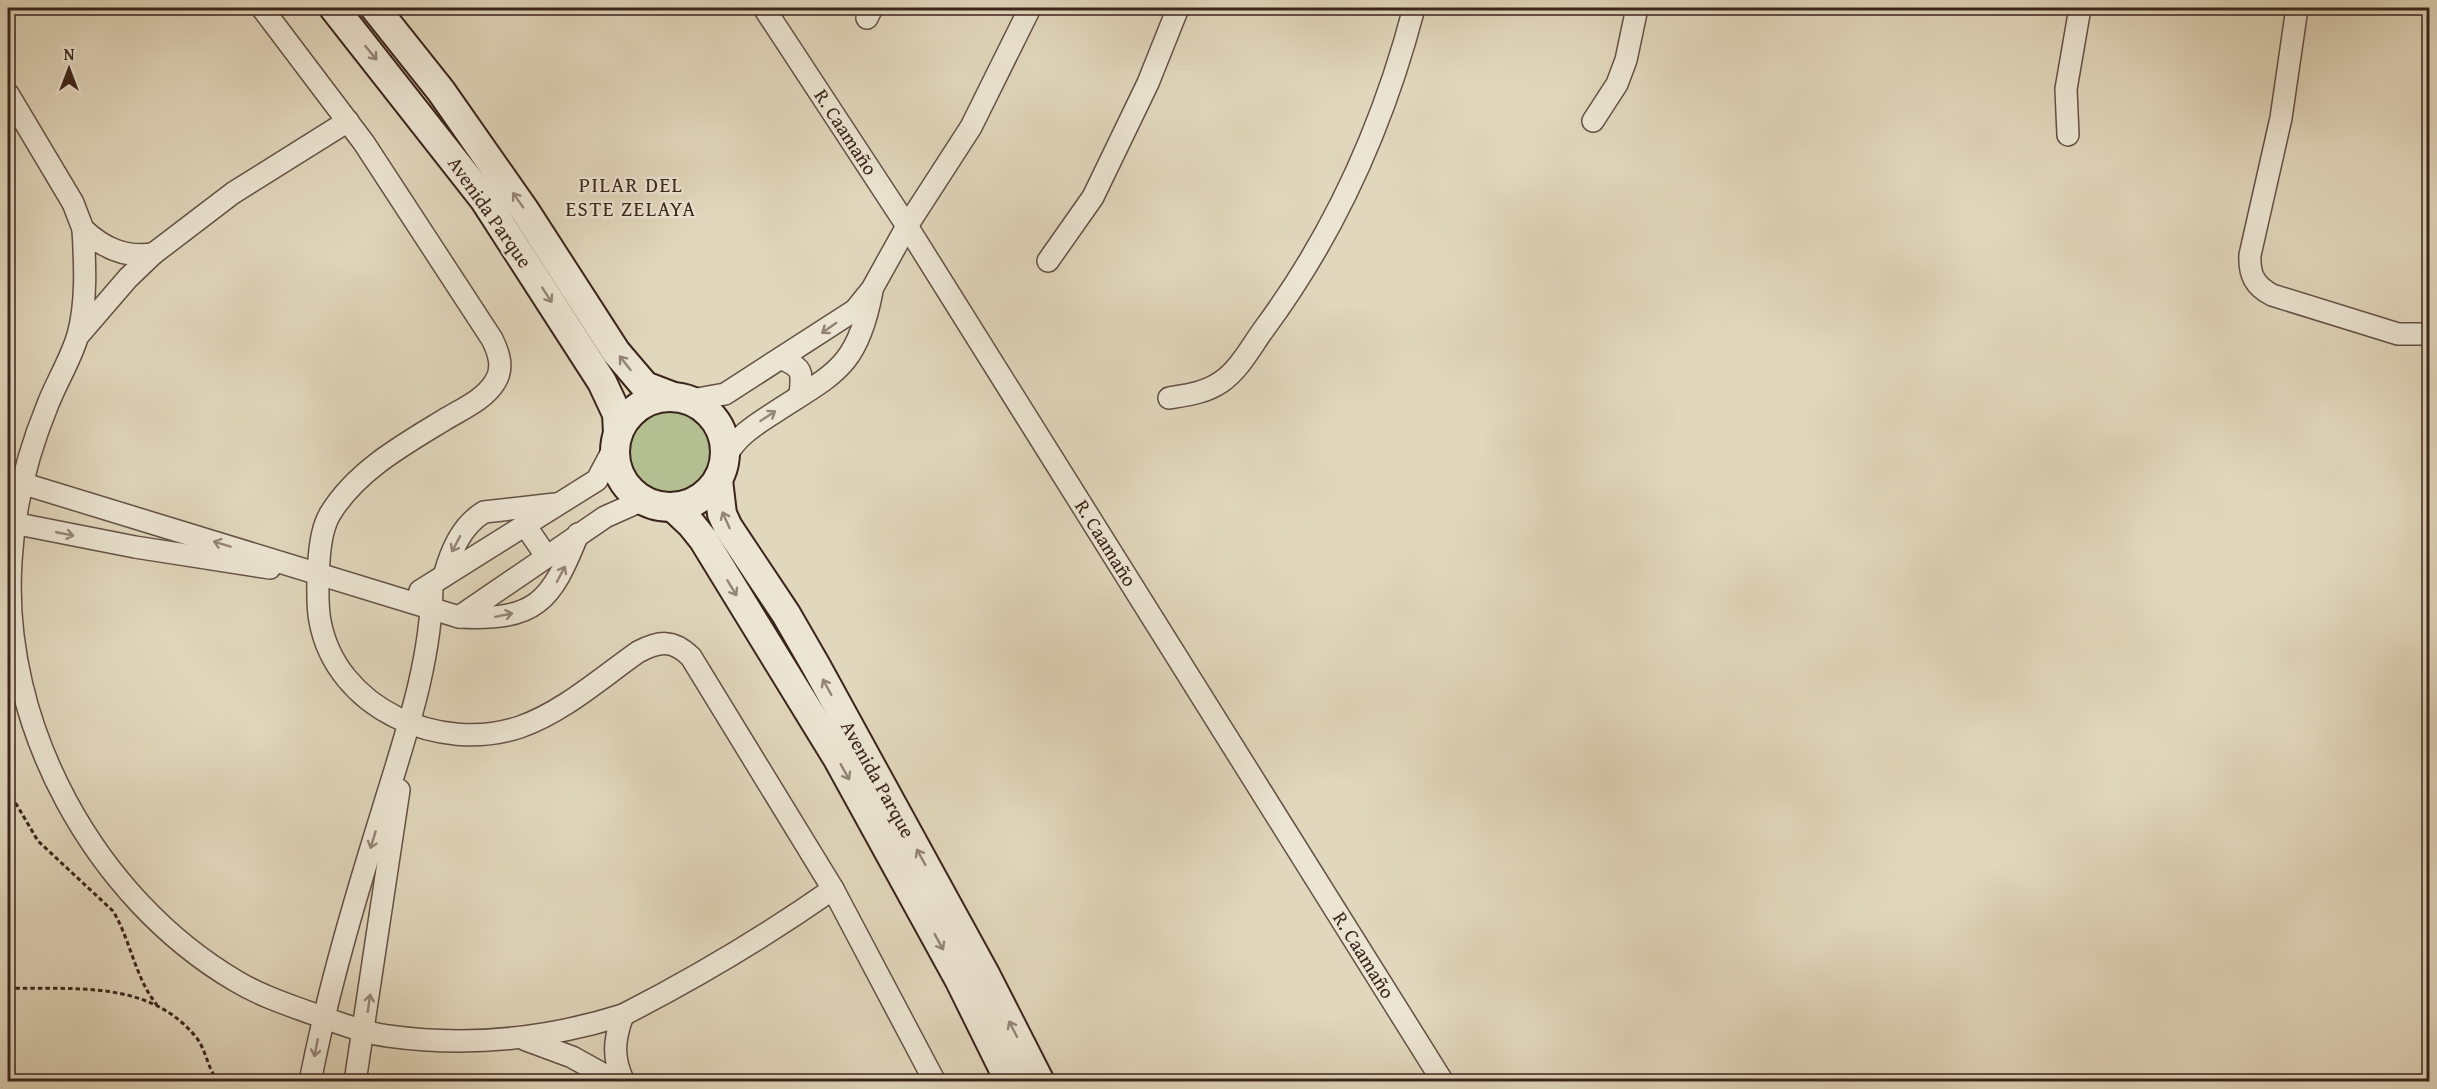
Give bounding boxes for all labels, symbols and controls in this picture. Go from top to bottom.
north arrow [39,39,99,99]
text: N [64,42,75,66]
one-way arrow [364,45,377,61]
street label: R. Caamaño [808,83,885,181]
street label: Avenida Parque [441,150,540,273]
district label: PILAR DEL ESTE ZELAYA [566,169,697,224]
one-way arrow [512,192,524,209]
one-way arrow [541,287,553,303]
one-way arrow [821,322,838,334]
one-way arrow [618,355,631,371]
one-way arrow [759,410,776,422]
street label: R. Caamaño [1068,494,1145,592]
one-way arrow [720,512,731,530]
one-way arrow [55,529,74,540]
one-way arrow [450,535,462,552]
one-way arrow [213,538,232,549]
one-way arrow [555,566,567,583]
one-way arrow [726,579,738,596]
one-way arrow [494,609,513,620]
one-way arrow [821,678,832,696]
street label: Avenida Parque [834,715,923,843]
one-way arrow [840,762,851,780]
one-way arrow [367,830,378,849]
one-way arrow [915,849,926,867]
street label: R. Caamaño [1326,906,1403,1004]
one-way arrow [934,933,945,951]
one-way arrow [363,994,374,1014]
one-way arrow [1007,1021,1019,1039]
one-way arrow [310,1038,321,1058]

